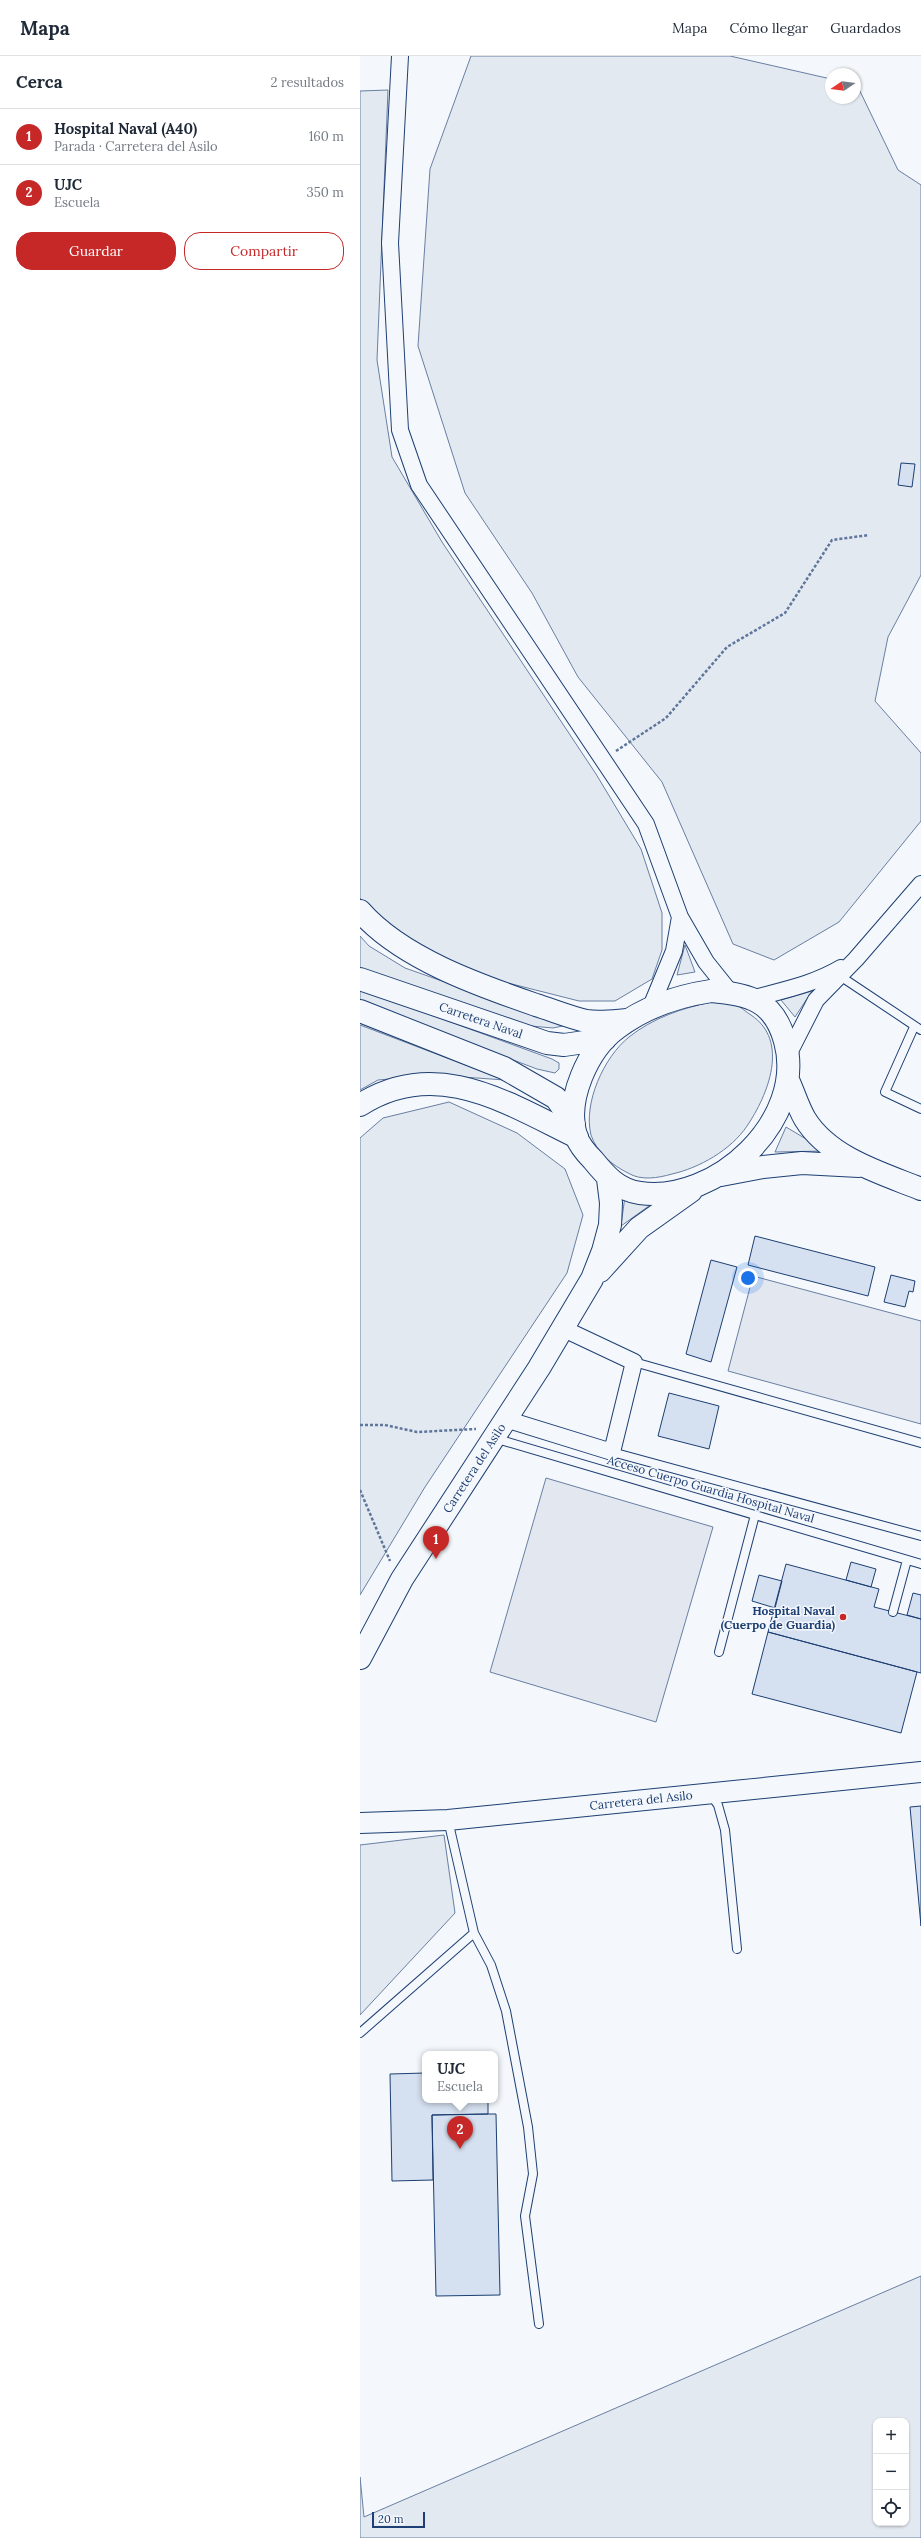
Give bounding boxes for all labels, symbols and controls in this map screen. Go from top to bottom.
text: Mapa [20,16,70,40]
text: Mapa [672,19,708,37]
text: Cómo llegar [730,19,808,37]
text: Guardados [830,19,901,37]
north arrow [825,68,861,104]
text: Cerca [16,71,63,93]
text: 2 resultados [271,74,344,91]
text: Hospital Naval (A40) [54,119,197,138]
text: 1 [26,128,32,145]
text: 160 m [309,128,344,145]
text: Parada · Carretera del Asilo [54,138,218,155]
text: UJC [54,175,82,194]
text: 2 [26,184,32,201]
text: 350 m [307,184,344,201]
text: Escuela [54,194,100,211]
button: Guardar [16,232,176,270]
button: Compartir [184,232,344,270]
street label: Carretera Naval [437,999,525,1041]
your location [738,1268,758,1288]
street label: Carretera del Asilo [439,1420,509,1516]
street label: Acceso Cuerpo Guardia Hospital Naval [605,1452,816,1526]
pin: 1 [423,1526,449,1559]
place label: Hospital Naval (Cuerpo de Guardia) [721,1603,835,1633]
marker: Hospital Naval (Cuerpo de Guardia) [838,1612,848,1622]
street label: Carretera del Asilo [589,1787,693,1813]
popup [422,2051,498,2103]
text: UJC [437,2059,465,2078]
text: Escuela [437,2078,483,2095]
pin: 2 [447,2116,473,2149]
map controls [873,2418,909,2526]
button: + [873,2418,909,2454]
button: − [873,2454,909,2490]
button: locate [873,2490,909,2526]
scale bar [372,2510,425,2529]
text: 20 m [378,2512,403,2526]

